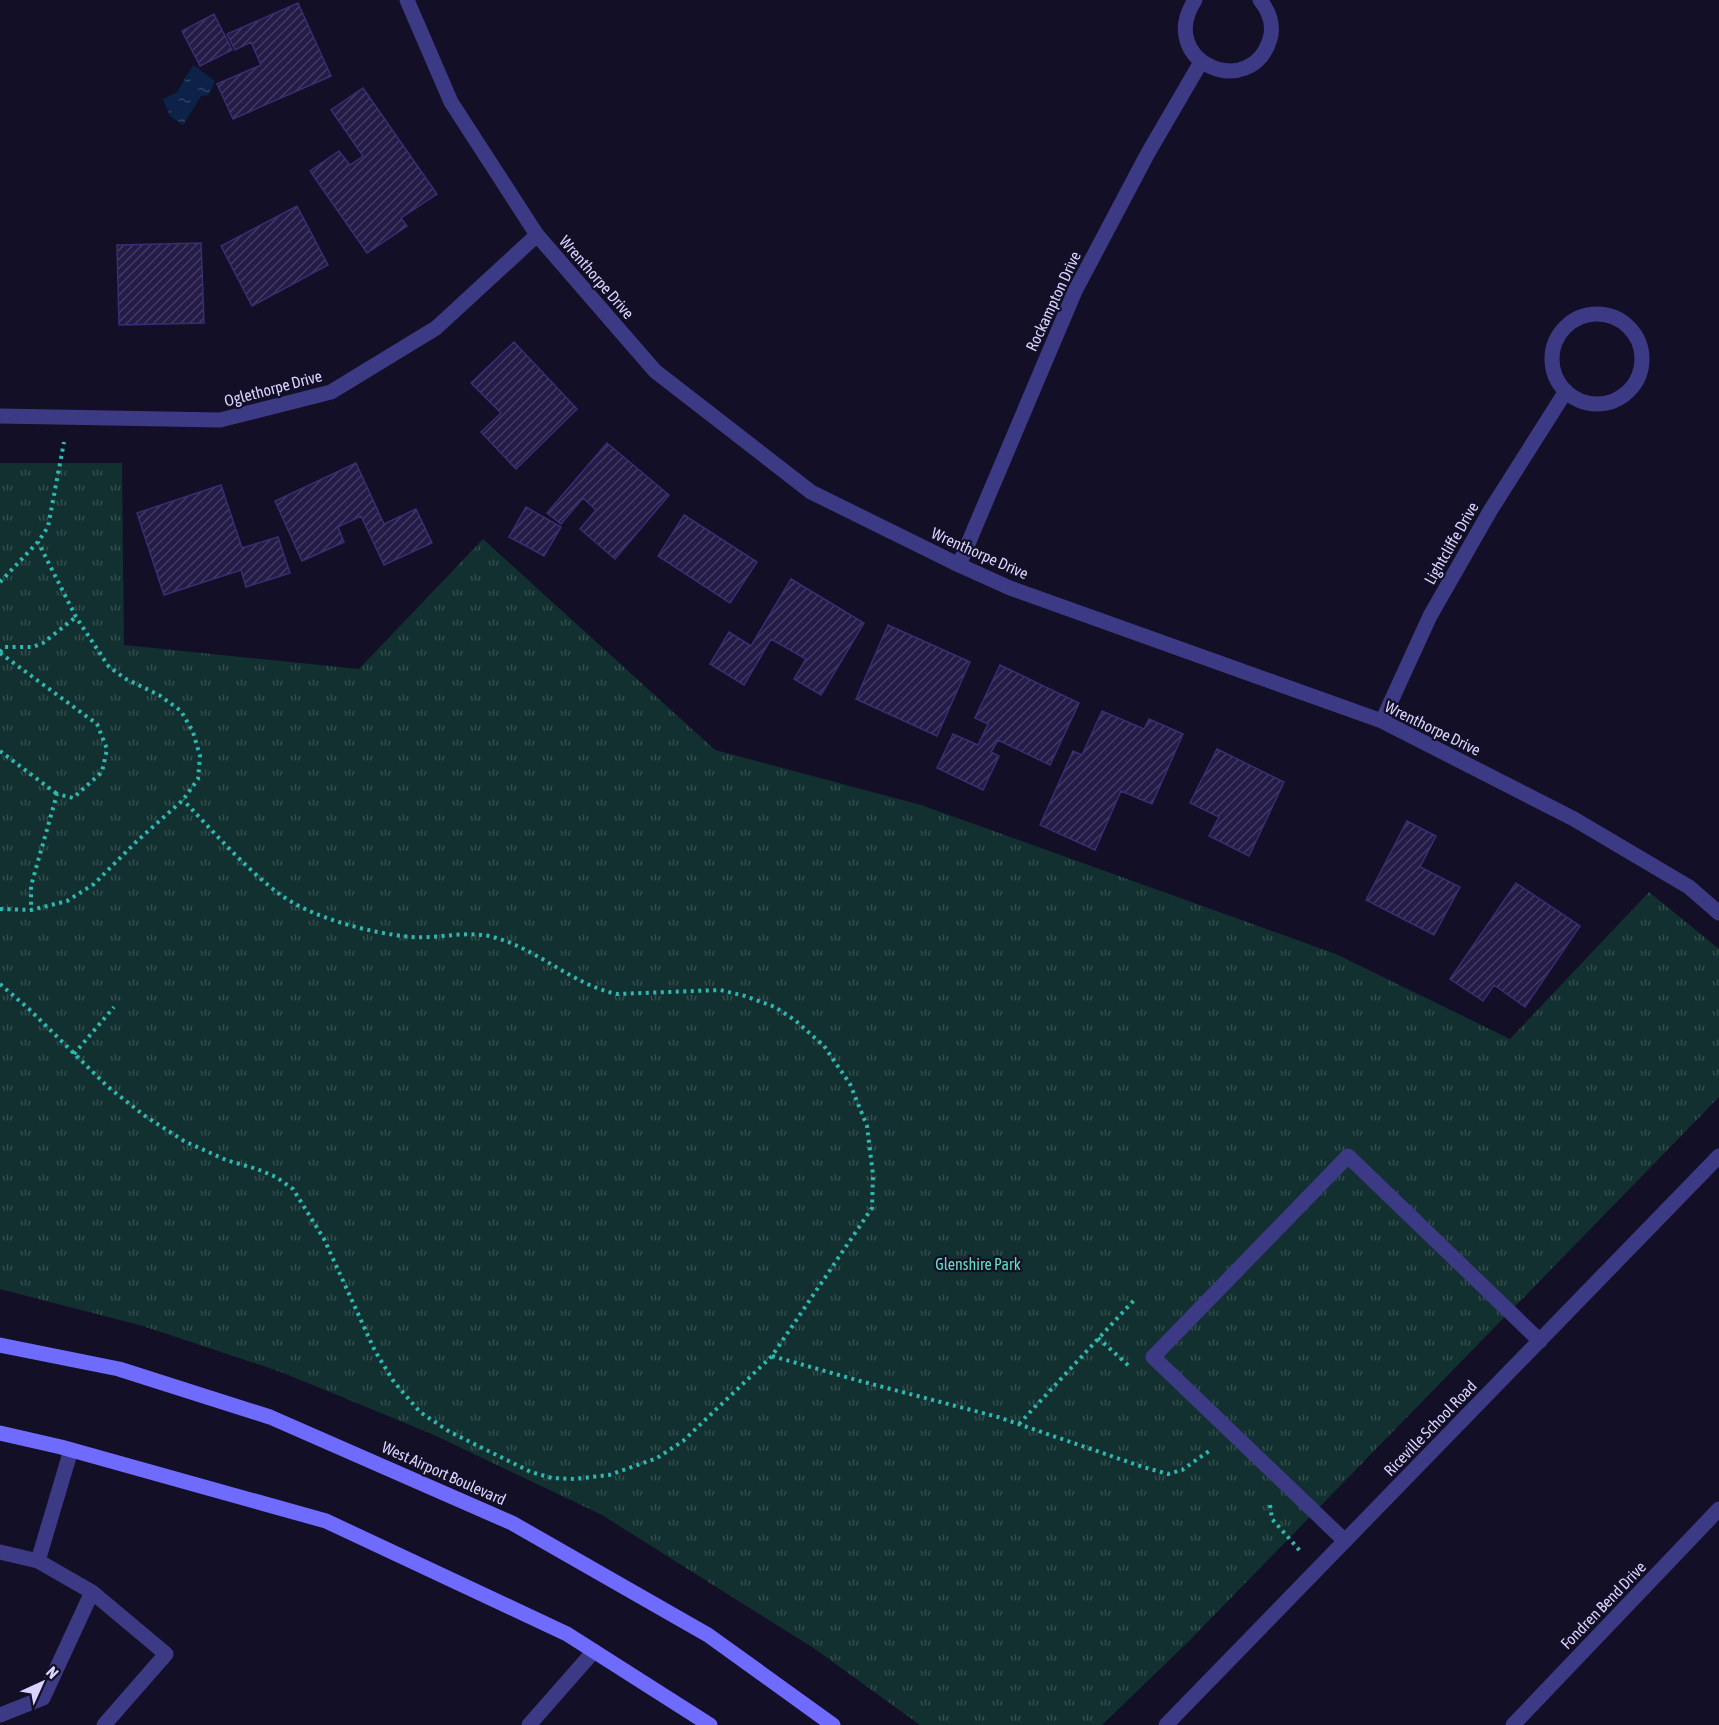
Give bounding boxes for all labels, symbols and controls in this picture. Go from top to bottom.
street label: Wrenthorpe Drive [555,232,638,323]
street label: Rockampton Drive [1022,248,1085,354]
street label: Oglethorpe Drive [222,366,324,411]
street label: Lightcliffe Drive [1420,499,1483,588]
street label: Wrenthorpe Drive [928,524,1031,583]
street label: Wrenthorpe Drive [1382,697,1484,760]
park label: Glenshire Park [935,1255,1021,1273]
street label: Riceville School Road [1380,1377,1480,1479]
street label: West Airport Boulevard [379,1438,509,1509]
street label: Fondren Bend Drive [1557,1558,1649,1652]
north arrow [12,1653,72,1713]
text: N [43,1663,62,1682]

